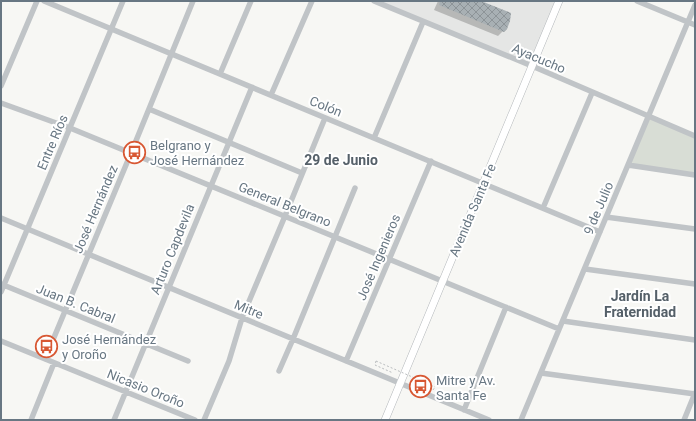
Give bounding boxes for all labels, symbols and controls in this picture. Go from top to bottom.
street label: Ayacucho [510,40,568,76]
street label: Colón [307,93,344,120]
street label: Entre Ríos [34,112,71,172]
place label: Belgrano y José Hernández [150,138,245,168]
bus stop icon: Belgrano y José Hernández [122,139,148,165]
district label: 29 de Junio [304,152,378,168]
street label: Avenida Santa Fe [446,161,499,259]
street label: José Hernández [70,162,121,255]
street label: General Belgrano [236,179,333,230]
street label: 9 de Julio [581,179,616,237]
street label: Arturo Capdevila [147,202,197,297]
street label: José Ingenieros [354,212,403,302]
street label: Juan B. Cabral [34,281,117,326]
district label: Jardín La Fraternidad [604,288,676,320]
street label: Mitre [232,297,266,322]
place label: José Hernández y Oroño [62,332,157,362]
bus stop icon: José Hernández y Oroño [33,333,59,359]
street label: Nicasio Oroño [105,366,187,411]
place label: Mitre y Av. Santa Fe [436,373,496,403]
bus stop icon: Mitre y Av. Santa Fe [407,374,433,400]

